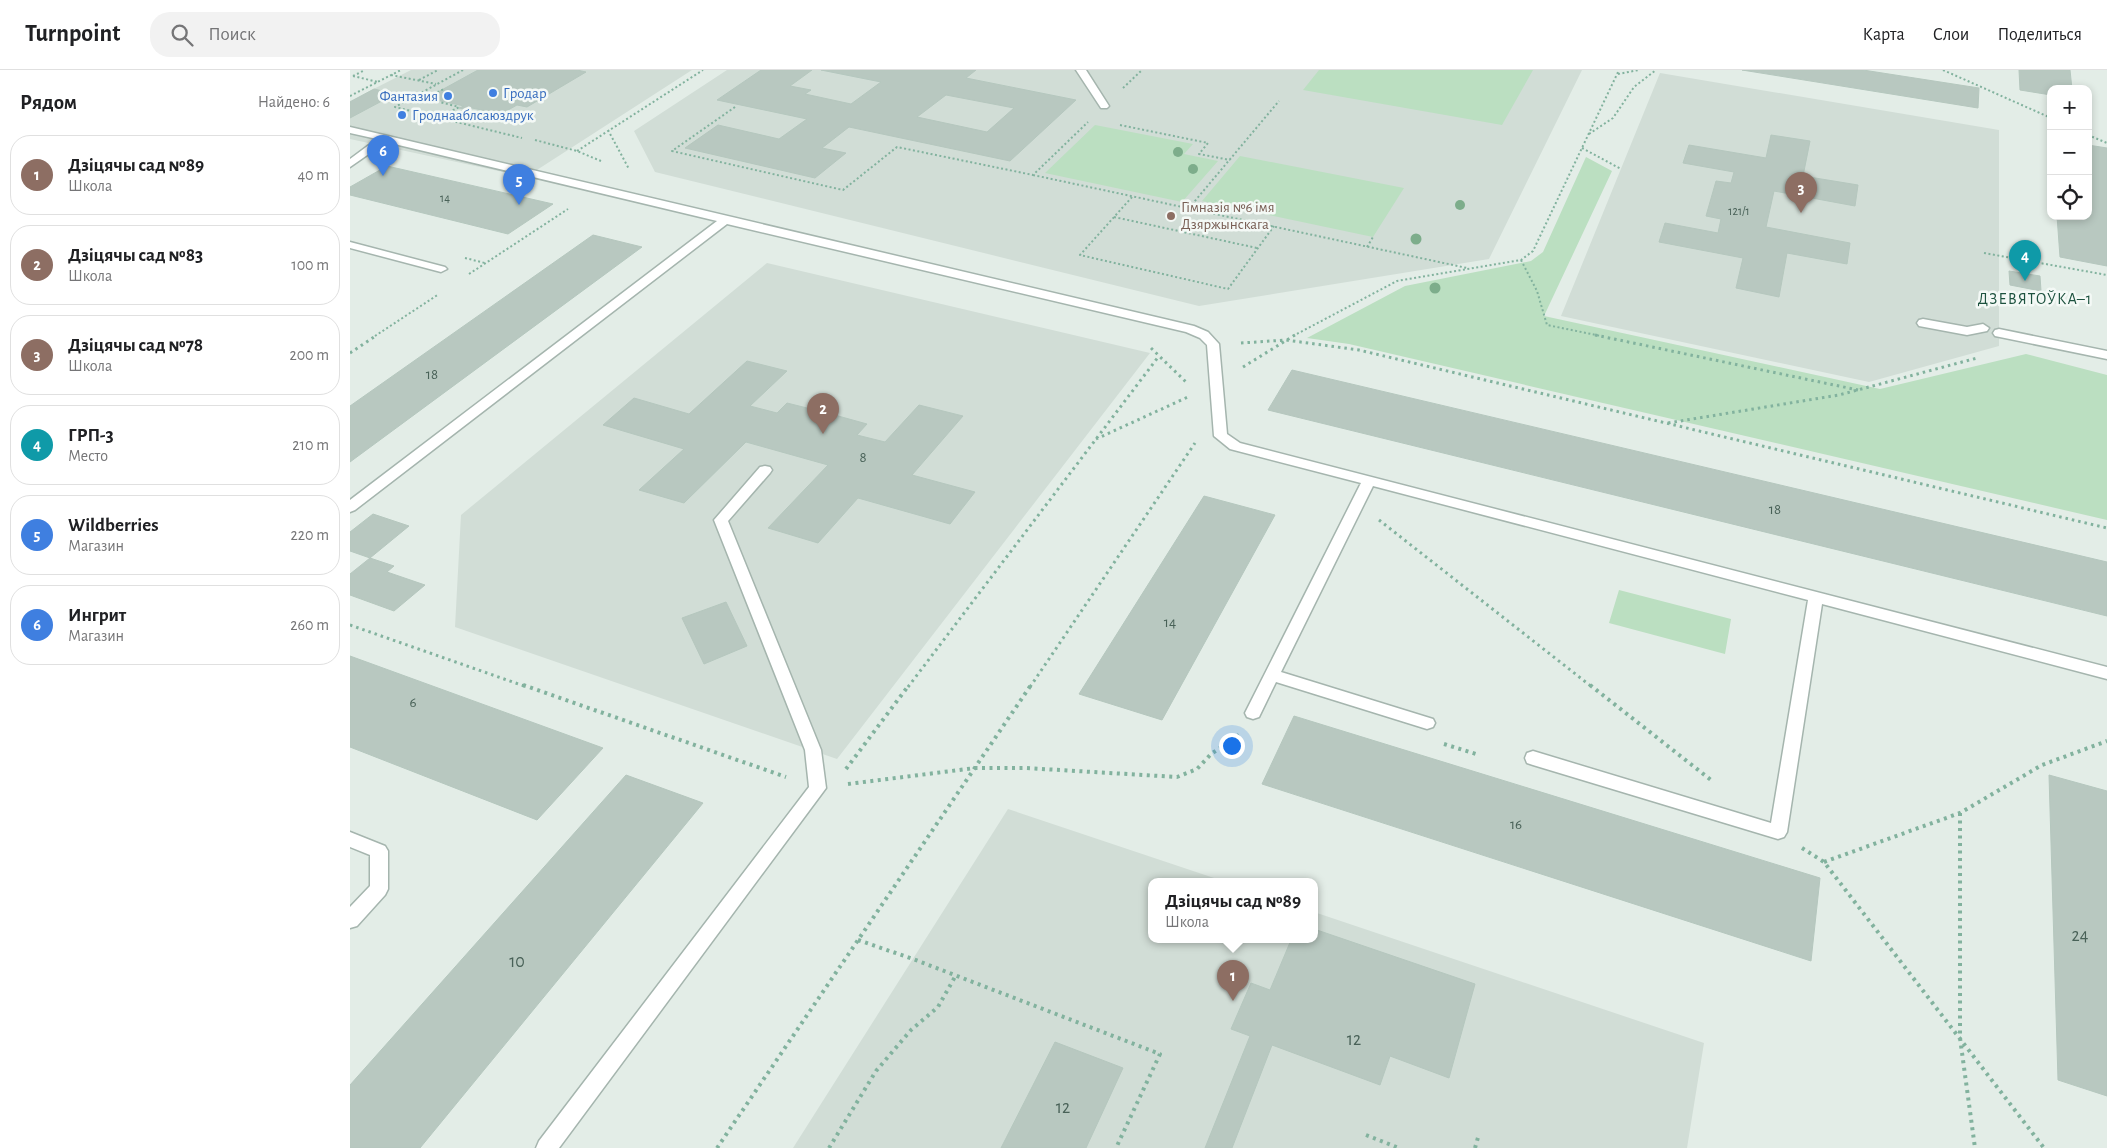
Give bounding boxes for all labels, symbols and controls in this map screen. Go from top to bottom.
search box [150,12,500,57]
icon: search [168,21,196,49]
text: Turnpoint [25,22,120,46]
text: Поиск [208,25,256,44]
text: Карта [1863,26,1905,44]
text: Слои [1933,26,1969,44]
text: Поделиться [1997,26,2082,44]
map controls [2047,85,2092,220]
button: + [2047,85,2092,130]
place label: Гродар [503,86,547,101]
marker: Гродар [487,87,499,99]
place label: Фантазия [379,89,438,104]
marker: Фантазия [442,90,454,102]
text: Рядом [20,92,77,113]
text: Найдено: 6 [258,94,330,110]
place label: Гроднааблсаюздрук [412,108,534,123]
marker: Гроднааблсаюздрук [396,109,408,121]
button: − [2047,130,2092,175]
pin: 6 [367,135,399,176]
text: Дзіцячы сад №89 [68,156,204,175]
pin: 5 [503,164,535,205]
text: 1 [34,167,40,183]
text: 40 m [297,167,329,183]
pin: 3 [1785,172,1817,213]
button: locate [2047,175,2092,220]
text: Школа [68,178,112,194]
house number: 14 [440,192,450,204]
place label: Гімназія №6 імя Дзяржынскага [1181,200,1275,232]
house number: 121/1 [1728,205,1750,217]
marker: Гімназія №6 імя Дзяржынскага [1165,210,1177,222]
pin: 4 [2009,240,2041,281]
text: Дзіцячы сад №83 [68,246,203,265]
text: 2 [33,257,41,273]
text: 100 m [291,257,329,273]
text: Школа [68,268,112,284]
district label: ДЗЕВЯТОЎКА–1 [1978,290,2092,307]
text: Дзіцячы сад №78 [68,336,203,355]
text: 3 [34,347,40,363]
text: 200 m [289,347,329,363]
text: Школа [68,358,112,374]
house number: 18 [426,367,438,382]
pin: 2 [807,393,839,434]
text: ГРП-3 [68,426,114,445]
text: 4 [33,437,41,453]
text: 210 m [292,437,329,453]
text: Место [68,448,108,464]
house number: 8 [859,450,867,465]
house number: 18 [1769,502,1781,517]
text: Wildberries [68,516,158,535]
text: 5 [34,527,40,543]
text: 220 m [291,527,329,543]
text: Магазин [68,538,124,554]
text: Ингрит [68,606,126,625]
house number: 14 [1164,615,1176,630]
text: 6 [33,617,41,633]
text: 260 m [290,617,329,633]
text: Магазин [68,628,124,644]
house number: 6 [409,695,417,710]
your location [1219,733,1245,759]
house number: 16 [1510,817,1522,832]
popup [1148,878,1318,943]
text: Дзіцячы сад №89 [1165,892,1301,911]
text: Школа [1165,914,1209,930]
house number: 24 [2072,927,2089,945]
house number: 10 [509,953,525,971]
pin: 1 [1217,960,1249,1001]
house number: 12 [1347,1031,1361,1049]
house number: 12 [1056,1099,1070,1117]

